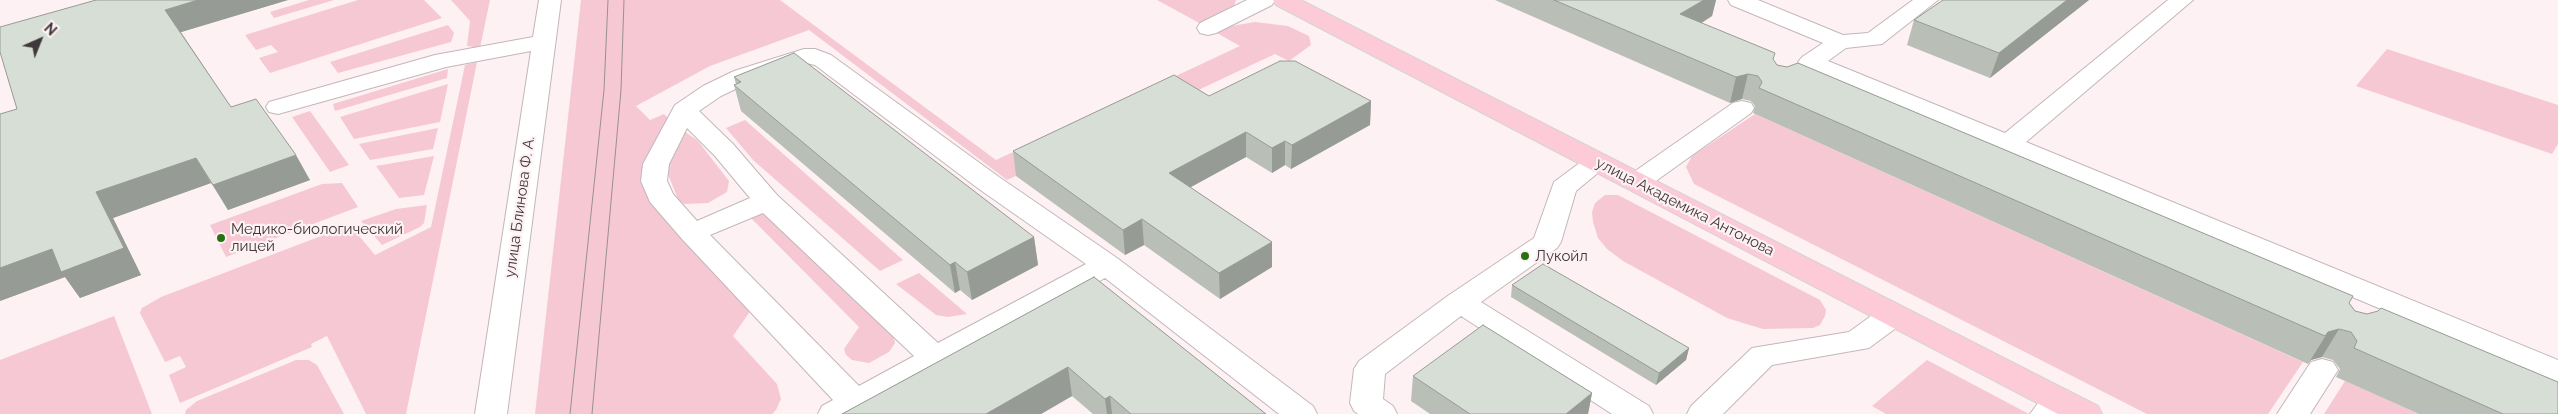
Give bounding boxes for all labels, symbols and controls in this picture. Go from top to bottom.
north arrow [15,15,65,65]
text: N [41,20,60,39]
street label: улица Блинова Ф. А. [501,135,539,279]
street label: улица Академика Антонова [1593,154,1777,260]
place label: Медико-биологический лицей [231,220,403,255]
marker: Медико-биологический лицей [215,232,227,244]
place label: Лукойл [1535,247,1588,265]
marker: Лукойл [1519,250,1531,262]

